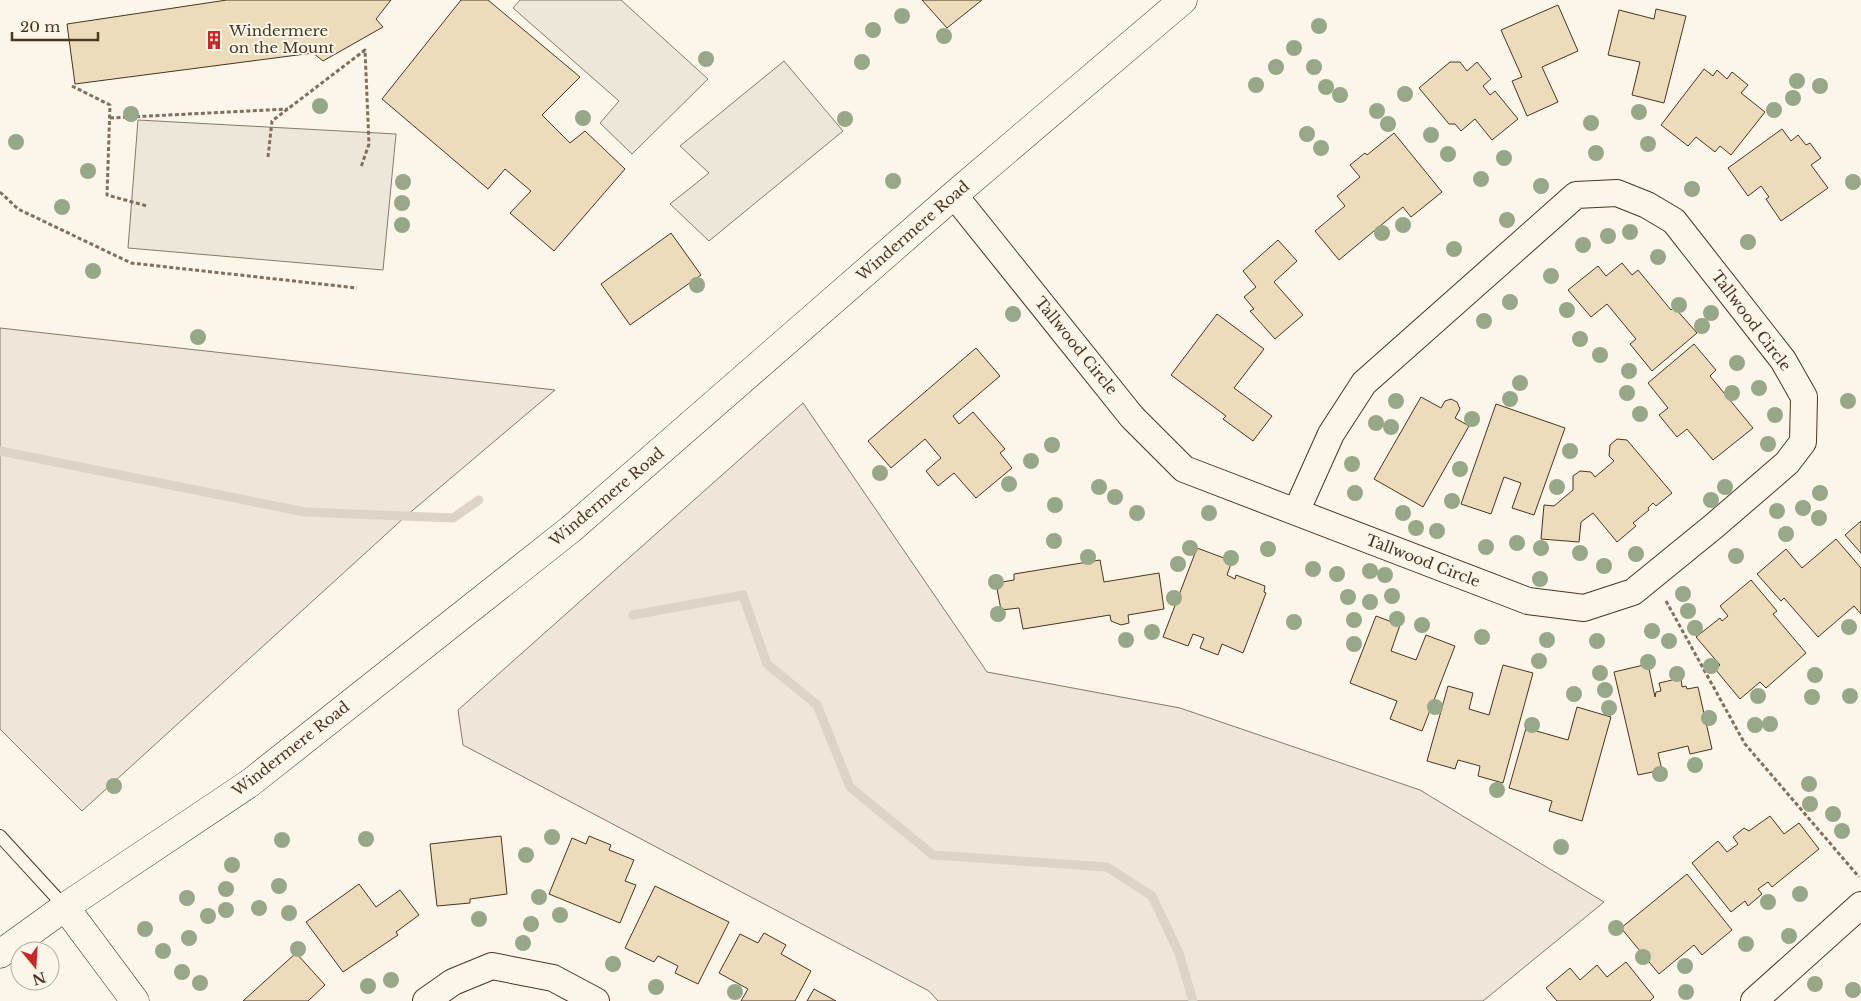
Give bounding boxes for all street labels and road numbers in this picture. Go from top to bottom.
street label: Windermere Road [852,176,973,285]
street label: Tallwood Circle [1707,267,1795,375]
street label: Tallwood Circle [1031,293,1122,399]
street label: Windermere Road [545,443,668,551]
street label: Tallwood Circle [1363,530,1483,591]
street label: Windermere Road [228,697,353,801]

